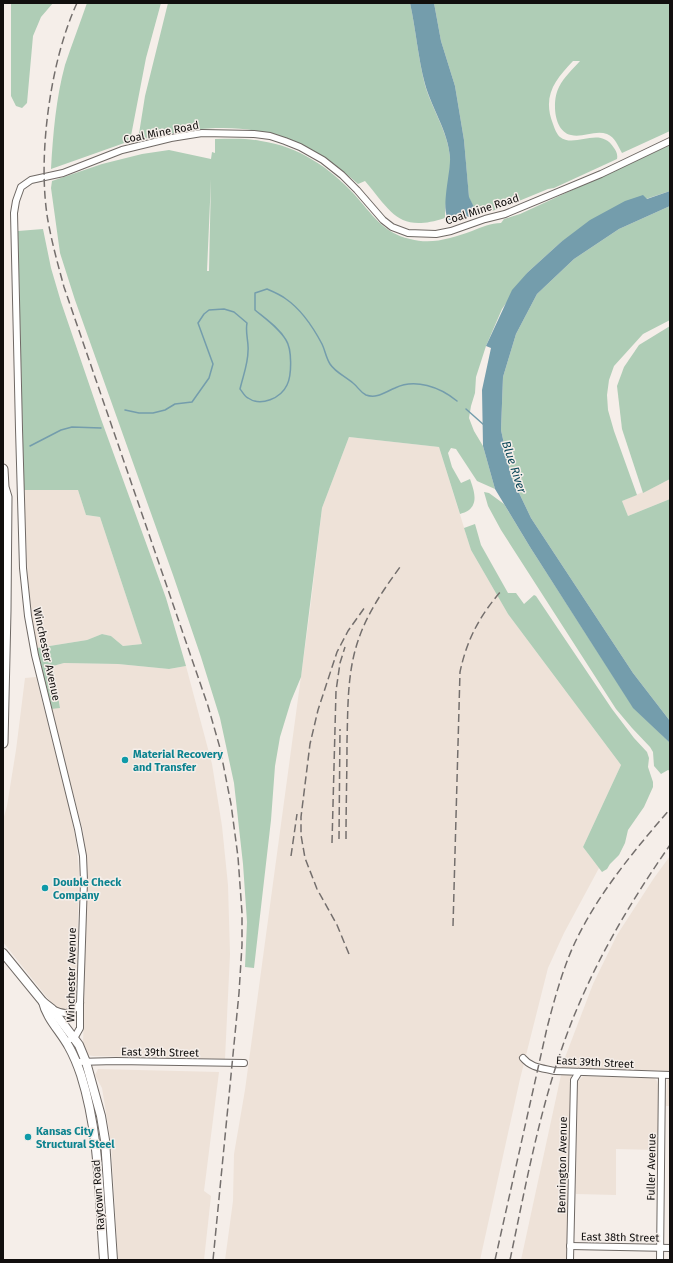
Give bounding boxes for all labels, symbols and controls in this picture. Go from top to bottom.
street label: Coal Mine Road [122,119,200,146]
street label: Coal Mine Road [444,191,521,228]
water label: Blue River [499,439,529,495]
street label: Winchester Avenue [30,606,63,702]
place label: Material Recovery and Transfer [133,748,223,774]
marker: Material Recovery and Transfer [120,755,130,765]
place label: Double Check Company [53,876,122,902]
marker: Double Check Company [40,883,50,893]
street label: Winchester Avenue [64,927,79,1023]
street label: East 39th Street [121,1045,199,1060]
street label: East 39th Street [556,1054,634,1071]
street label: Bennington Avenue [555,1116,570,1214]
place label: Kansas City Structural Steel [36,1125,115,1151]
marker: Kansas City Structural Steel [23,1132,33,1142]
street label: Fuller Avenue [644,1133,659,1201]
street label: Raytown Road [90,1159,107,1231]
street label: East 38th Street [581,1230,659,1245]

